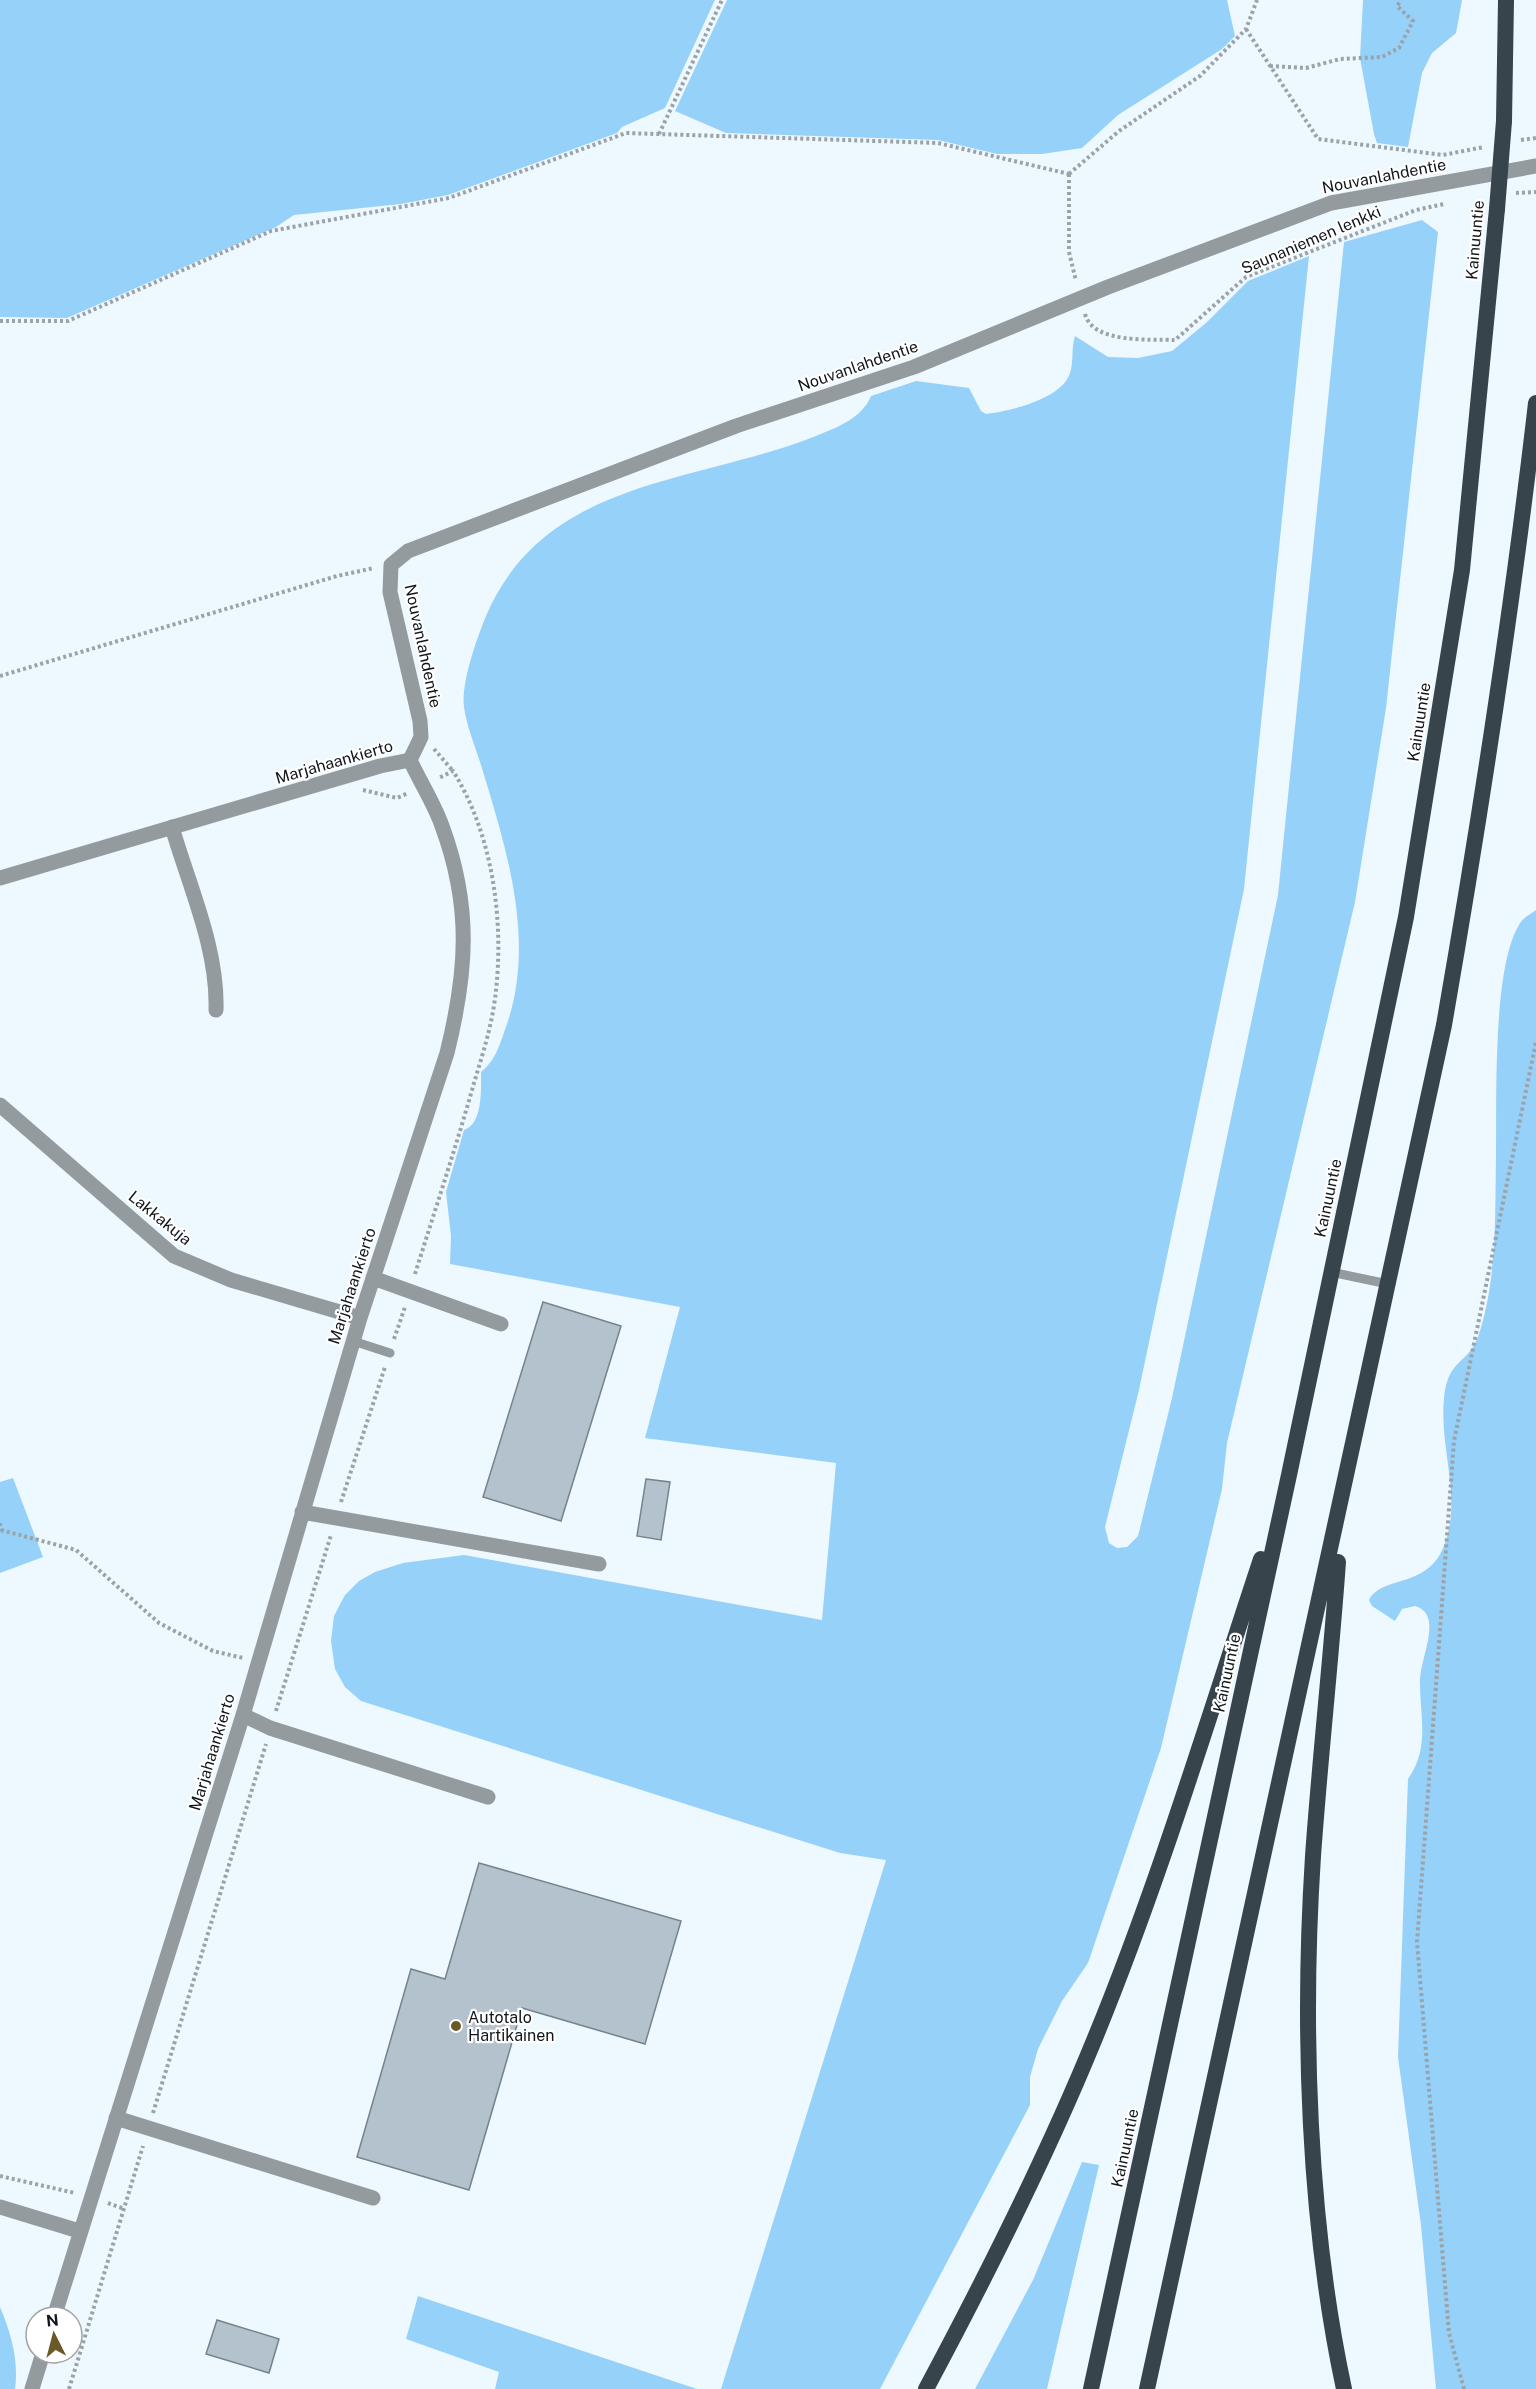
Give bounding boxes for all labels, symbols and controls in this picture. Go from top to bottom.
street label: Nouvanlahdentie [1320,155,1448,197]
street label: Kainuuntie [1462,199,1488,281]
street label: Saunaniemen lenkki [1238,202,1384,278]
street label: Nouvanlahdentie [795,337,921,395]
street label: Nouvanlahdentie [401,582,445,710]
street label: Kainuuntie [1403,681,1435,763]
street label: Marjahaankierto [273,736,395,788]
street label: Kainuuntie [1310,1157,1346,1239]
street label: Lakkakuja [125,1187,195,1249]
street label: Marjahaankierto [324,1225,380,1347]
street label: Kainuuntie [1209,1632,1245,1714]
street label: Marjahaankierto [185,1691,239,1813]
place label: Autotalo Hartikainen [468,2008,555,2045]
marker: Autotalo Hartikainen [449,2019,463,2033]
street label: Kainuuntie [1107,2107,1143,2189]
north arrow [24,2305,84,2365]
text: N [45,2310,60,2331]

